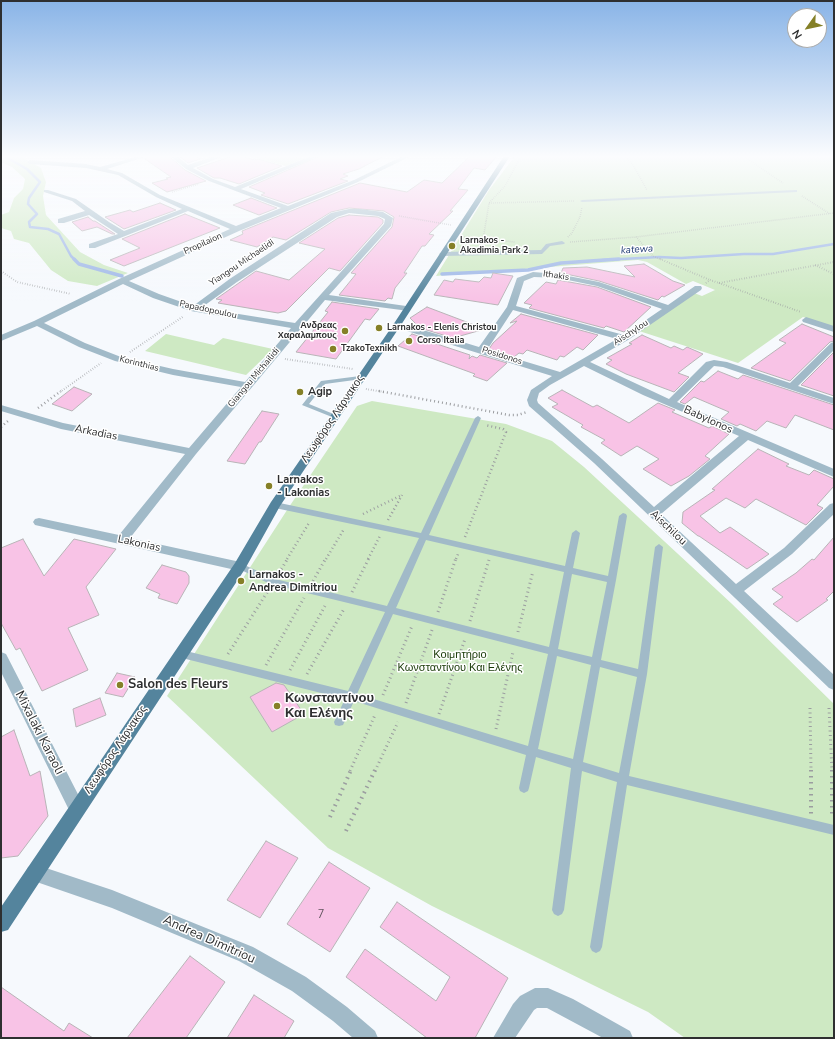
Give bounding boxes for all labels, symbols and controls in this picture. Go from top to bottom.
north arrow [787,8,827,48]
text: N [789,27,806,42]
street label: Propilaion [182,231,224,257]
place label: Larnakos - Akadimia Park 2 [460,236,528,257]
street label: Yiangou Michaelidi [208,237,276,289]
marker: Larnakos - Akadimia Park 2 [447,241,457,251]
water label: katewa [620,243,654,257]
street label: Ithakis [542,269,570,283]
street label: Papadopoulou [178,299,238,321]
street label: Aischylou [611,318,651,348]
place label: Ανδρεας Χαραλαμπους [278,321,337,342]
marker: Larnakos - Elenis Christou [374,323,384,333]
place label: Larnakos - Elenis Christou [387,323,497,333]
marker: Ανδρεας Χαραλαμπους [340,326,350,336]
marker: Corso Italia [404,336,414,346]
place label: Corso Italia [417,336,464,346]
marker: TzakoTexnikh [328,344,338,354]
place label: TzakoTexnikh [341,344,397,354]
street label: Posidonos [481,345,523,367]
street label: Giangou Michailidi [226,346,282,410]
street label: Korinthias [118,354,160,374]
street label: Λεωφόρος Λάρνακος [299,373,367,465]
place label: Agip [308,385,332,399]
marker: Agip [295,387,305,397]
street label: Babylonos [681,403,735,437]
street label: Arkadias [73,422,119,444]
place label: Larnakos - Lakonias [277,473,330,499]
marker: Larnakos - Lakonias [264,481,274,491]
street label: Aischilou [647,508,689,548]
street label: Lakonias [116,533,162,555]
place label: Larnakos - Andrea Dimitriou [249,568,337,594]
marker: Larnakos - Andrea Dimitriou [236,576,246,586]
park label: Κοιμητήριο Κωνσταντίνου Και Ελένης [398,648,522,674]
place label: Salon des Fleurs [128,677,228,693]
marker: Salon des Fleurs [115,680,125,690]
street label: Mixalaki Karaoli [11,688,67,778]
place label: Κωνσταντίνου Και Ελένης [285,691,374,722]
marker: Κωνσταντίνου Και Ελένης [272,701,282,711]
street label: Λεωφόρος Λάρνακος [82,704,150,796]
house number: 7 [318,908,324,922]
street label: Andrea Dimitriou [160,913,258,967]

